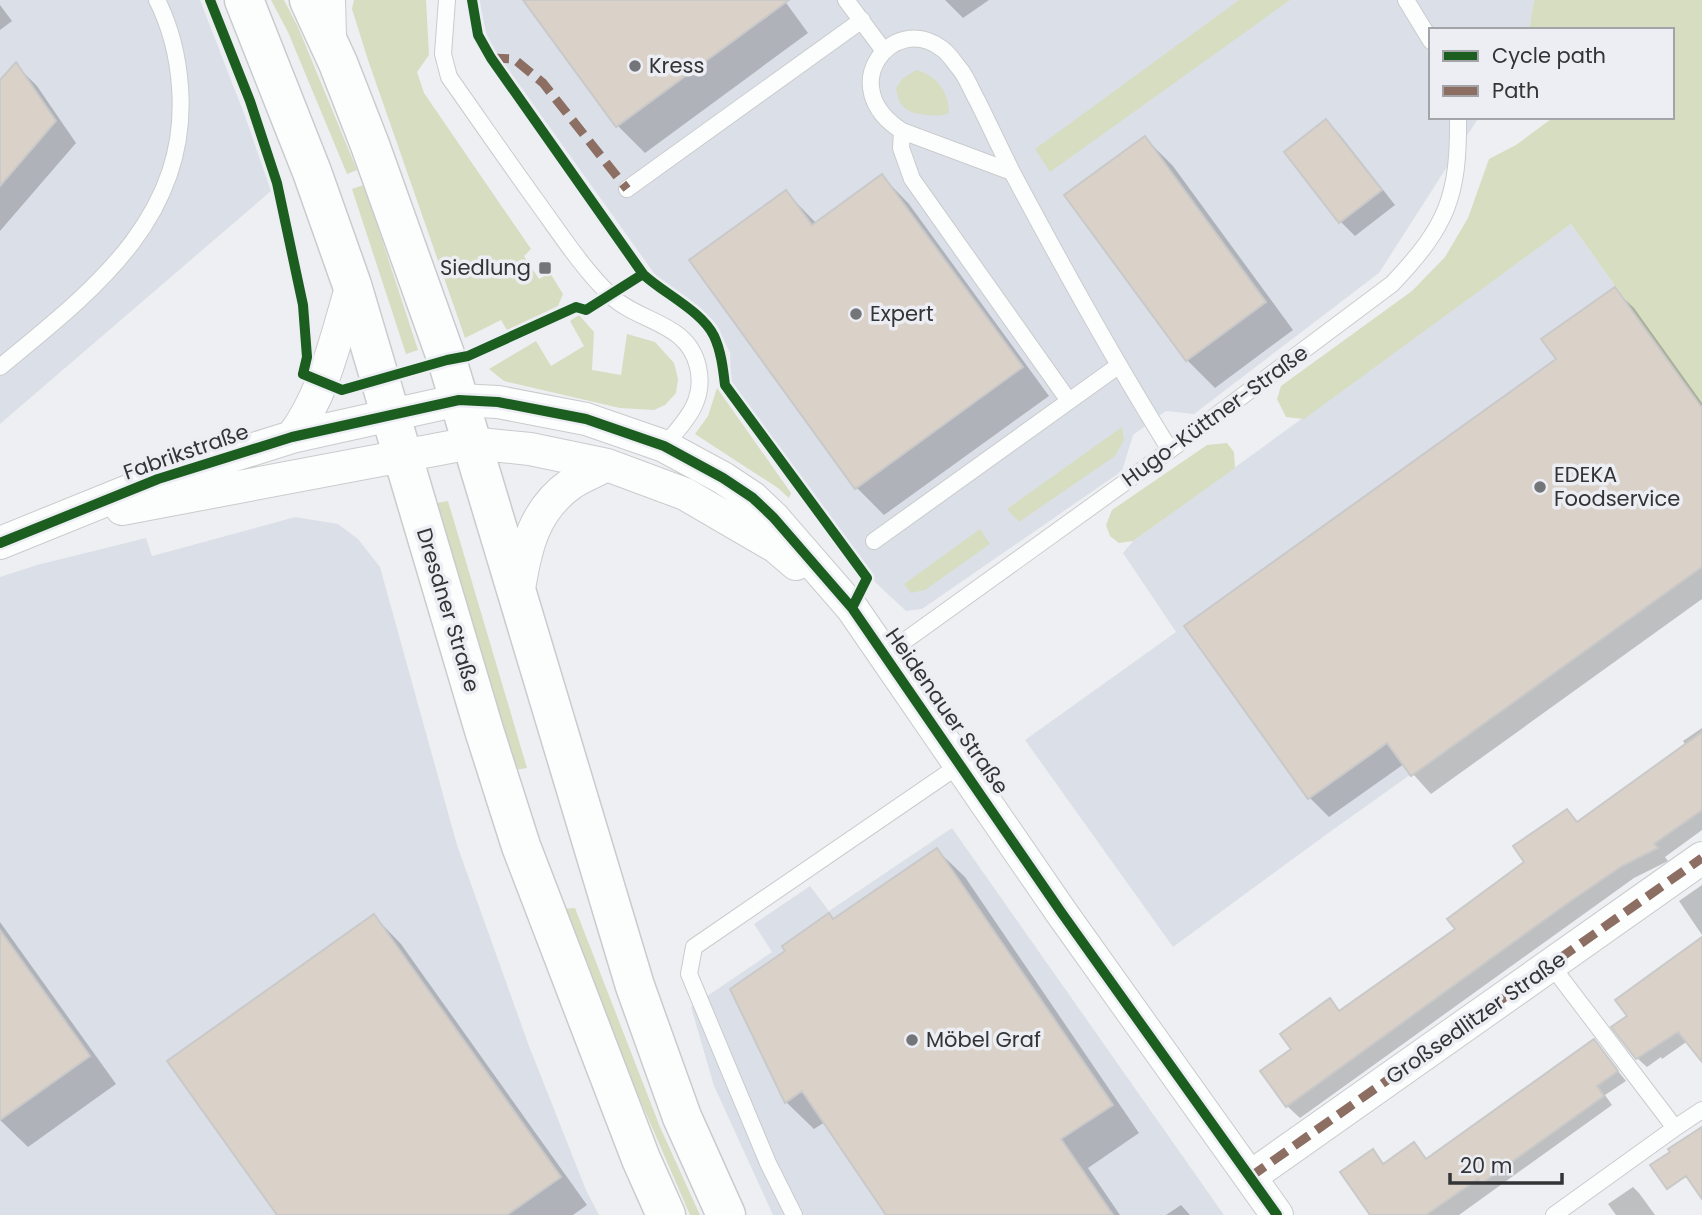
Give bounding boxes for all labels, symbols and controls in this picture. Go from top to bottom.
legend [1429,28,1674,119]
text: Cycle path [1492,41,1606,70]
place label: Kress [649,51,704,80]
marker: Kress [627,58,643,74]
text: Path [1492,76,1539,105]
place label: Siedlung [440,253,531,282]
marker: Siedlung [537,260,553,276]
place label: Expert [870,299,934,328]
marker: Expert [848,306,864,322]
street label: Hugo-Küttner-Straße [1116,338,1314,493]
street label: Fabrikstraße [119,417,252,487]
place label: EDEKA Foodservice [1554,460,1680,513]
marker: EDEKA Foodservice [1532,479,1548,495]
street label: Dresdner Straße [410,524,487,695]
street label: Heidenauer Straße [879,622,1016,800]
street label: Großsedlitzer Straße [1380,945,1571,1091]
place label: Möbel Graf [926,1025,1041,1054]
marker: Möbel Graf [904,1032,920,1048]
scale bar [1450,1142,1562,1186]
text: 20 m [1460,1151,1513,1180]

